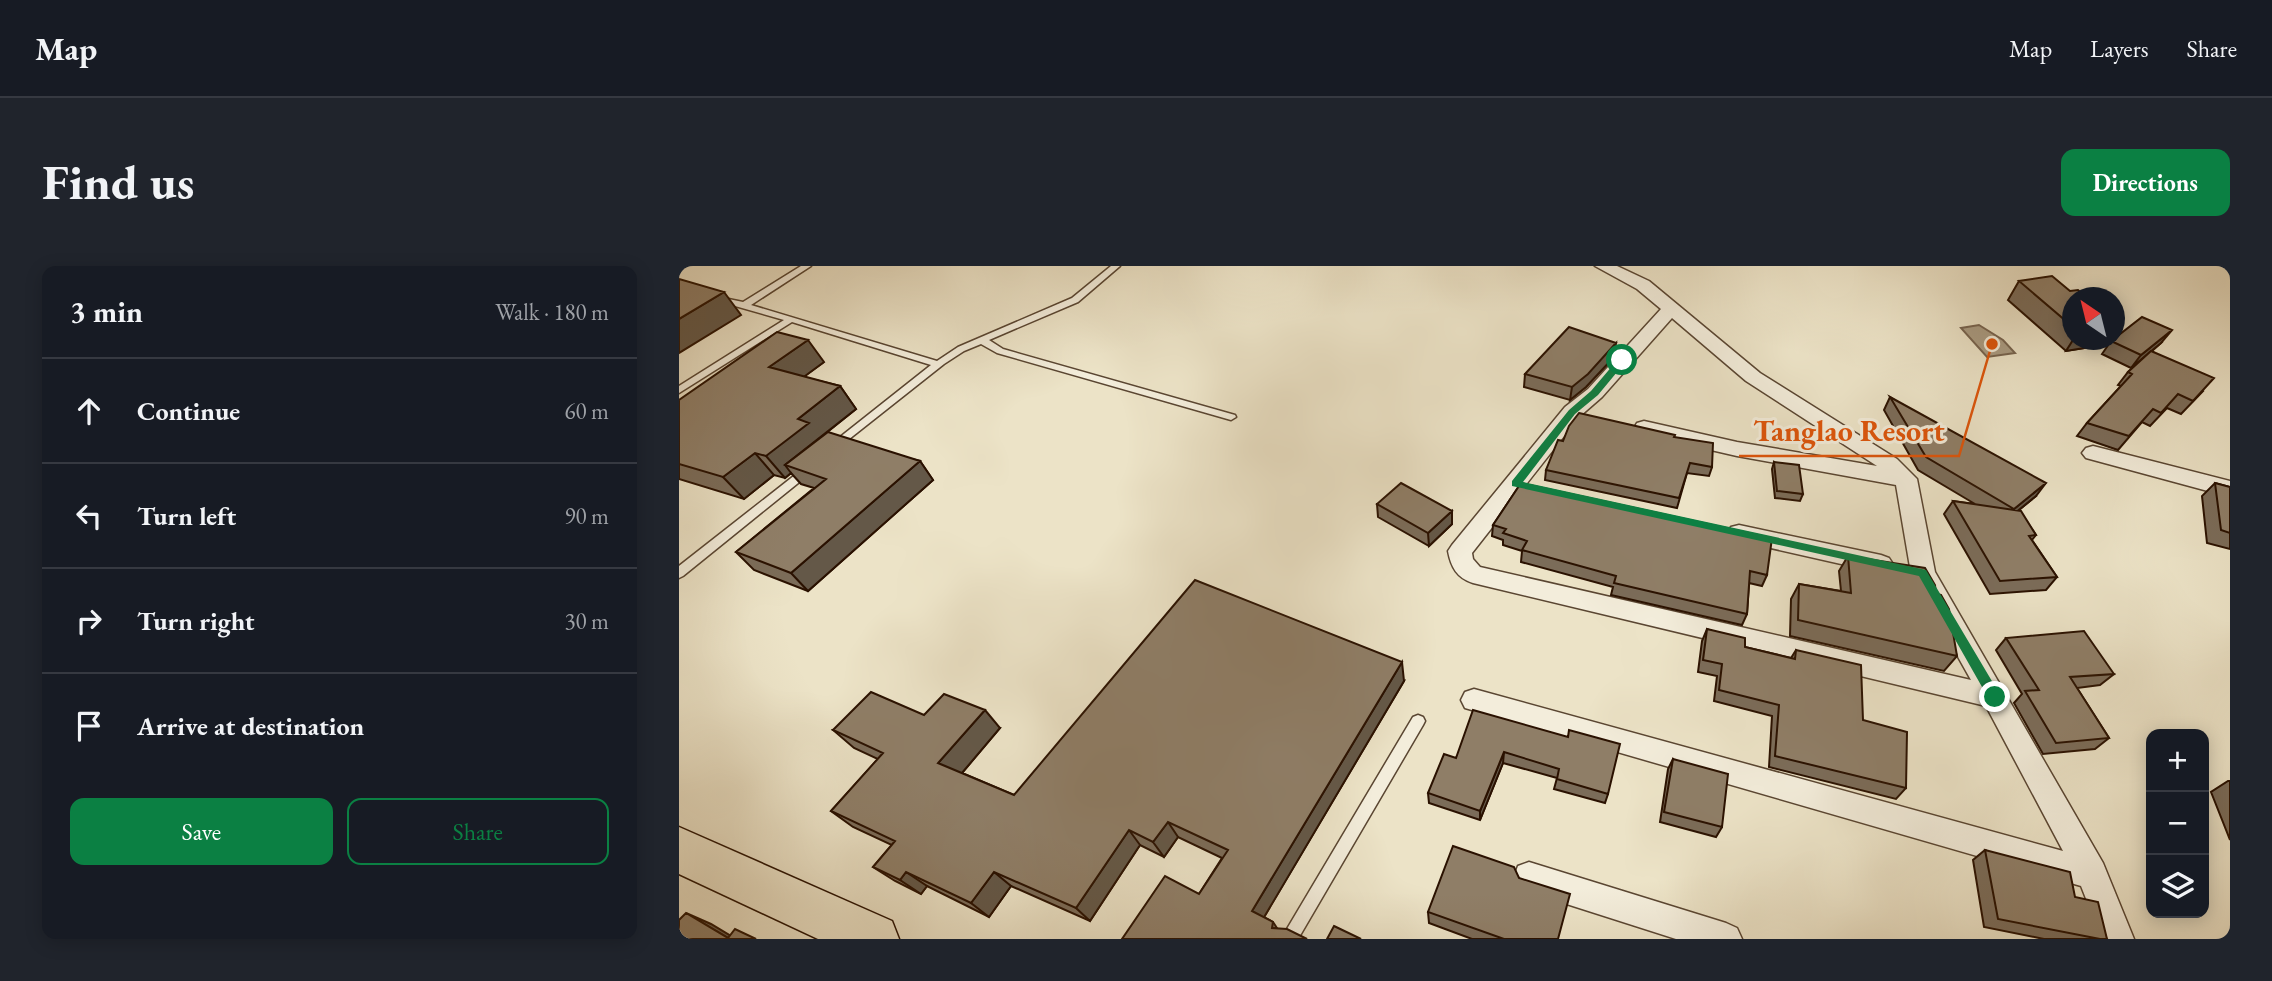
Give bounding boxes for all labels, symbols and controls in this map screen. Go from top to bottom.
text: Map [35,27,97,70]
text: Map [2009,33,2052,64]
text: Layers [2090,33,2149,64]
text: Share [2187,33,2237,64]
button: Directions [2061,149,2230,216]
text: Find us [42,150,194,214]
north arrow [2062,287,2125,350]
text: 3 min [70,292,143,331]
text: Walk · 180 m [495,297,609,327]
route start [1606,344,1637,375]
icon: ahead [70,392,108,430]
text: Continue [137,394,240,428]
text: 60 m [564,396,609,426]
callout: Tanglao Resort [1739,405,1959,456]
text: Tanglao Resort [1753,411,1946,450]
icon: left [70,497,108,535]
text: Turn left [137,499,236,533]
text: 90 m [564,501,609,531]
icon: right [70,602,108,640]
text: Turn right [137,604,255,638]
text: 30 m [564,606,609,636]
route end [1979,681,2010,712]
icon: arrive [70,707,108,745]
text: Arrive at destination [137,709,364,743]
map controls [2146,729,2209,918]
button: + [2146,729,2209,792]
button: − [2146,792,2209,855]
button: Save [70,798,333,865]
button: Share [347,798,609,865]
button: layers [2146,855,2209,918]

